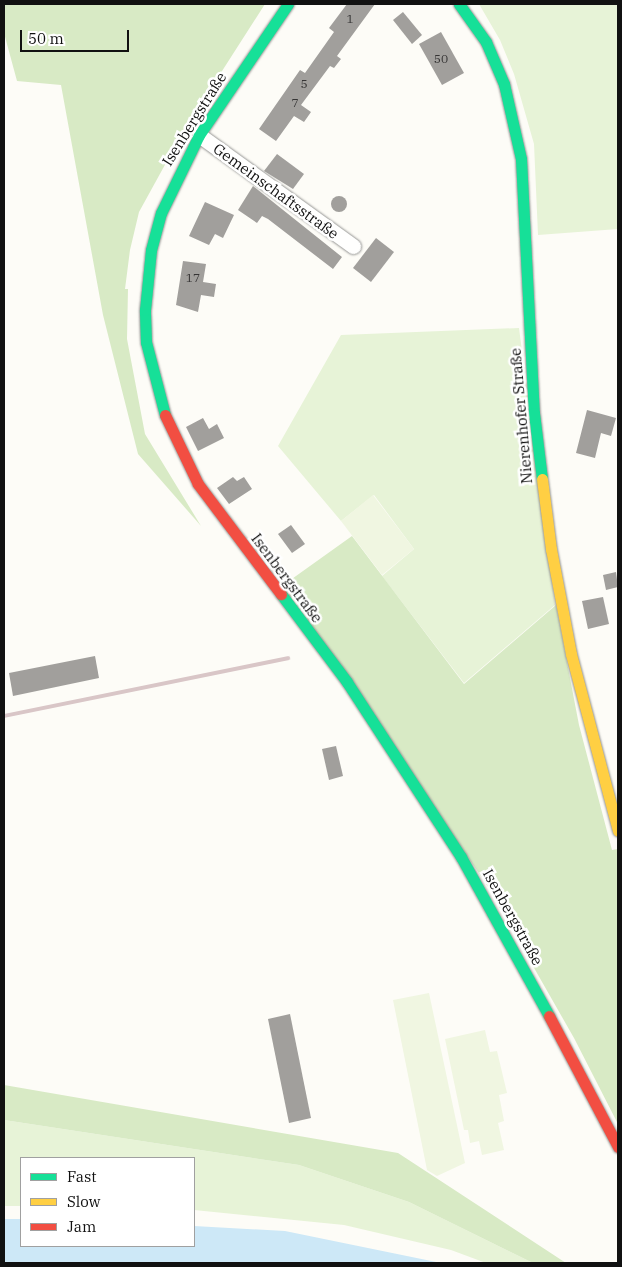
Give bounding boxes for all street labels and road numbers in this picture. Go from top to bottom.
street label: Isenbergstraße [158,69,230,169]
street label: Gemeinschaftsstraße [210,139,342,243]
street label: Nierenhofer Straße [506,347,536,485]
street label: Isenbergstraße [248,530,326,626]
street label: Isenbergstraße [479,866,547,968]

